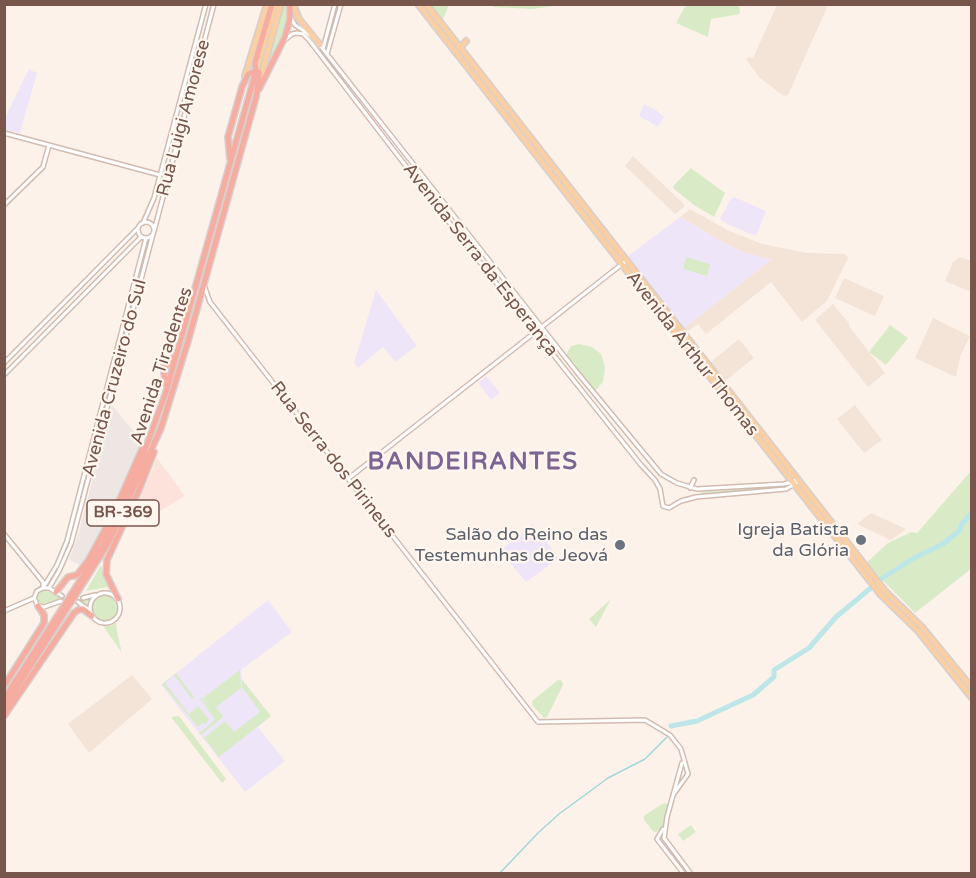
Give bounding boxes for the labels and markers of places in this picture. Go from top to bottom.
place label: Igreja Batista da Glória [737,519,849,562]
place label: Salão do Reino das Testemunhas de Jeová [415,524,608,566]
marker: Igreja Batista da Glória [854,533,868,547]
marker: Salão do Reino das Testemunhas de Jeová [613,538,627,552]

